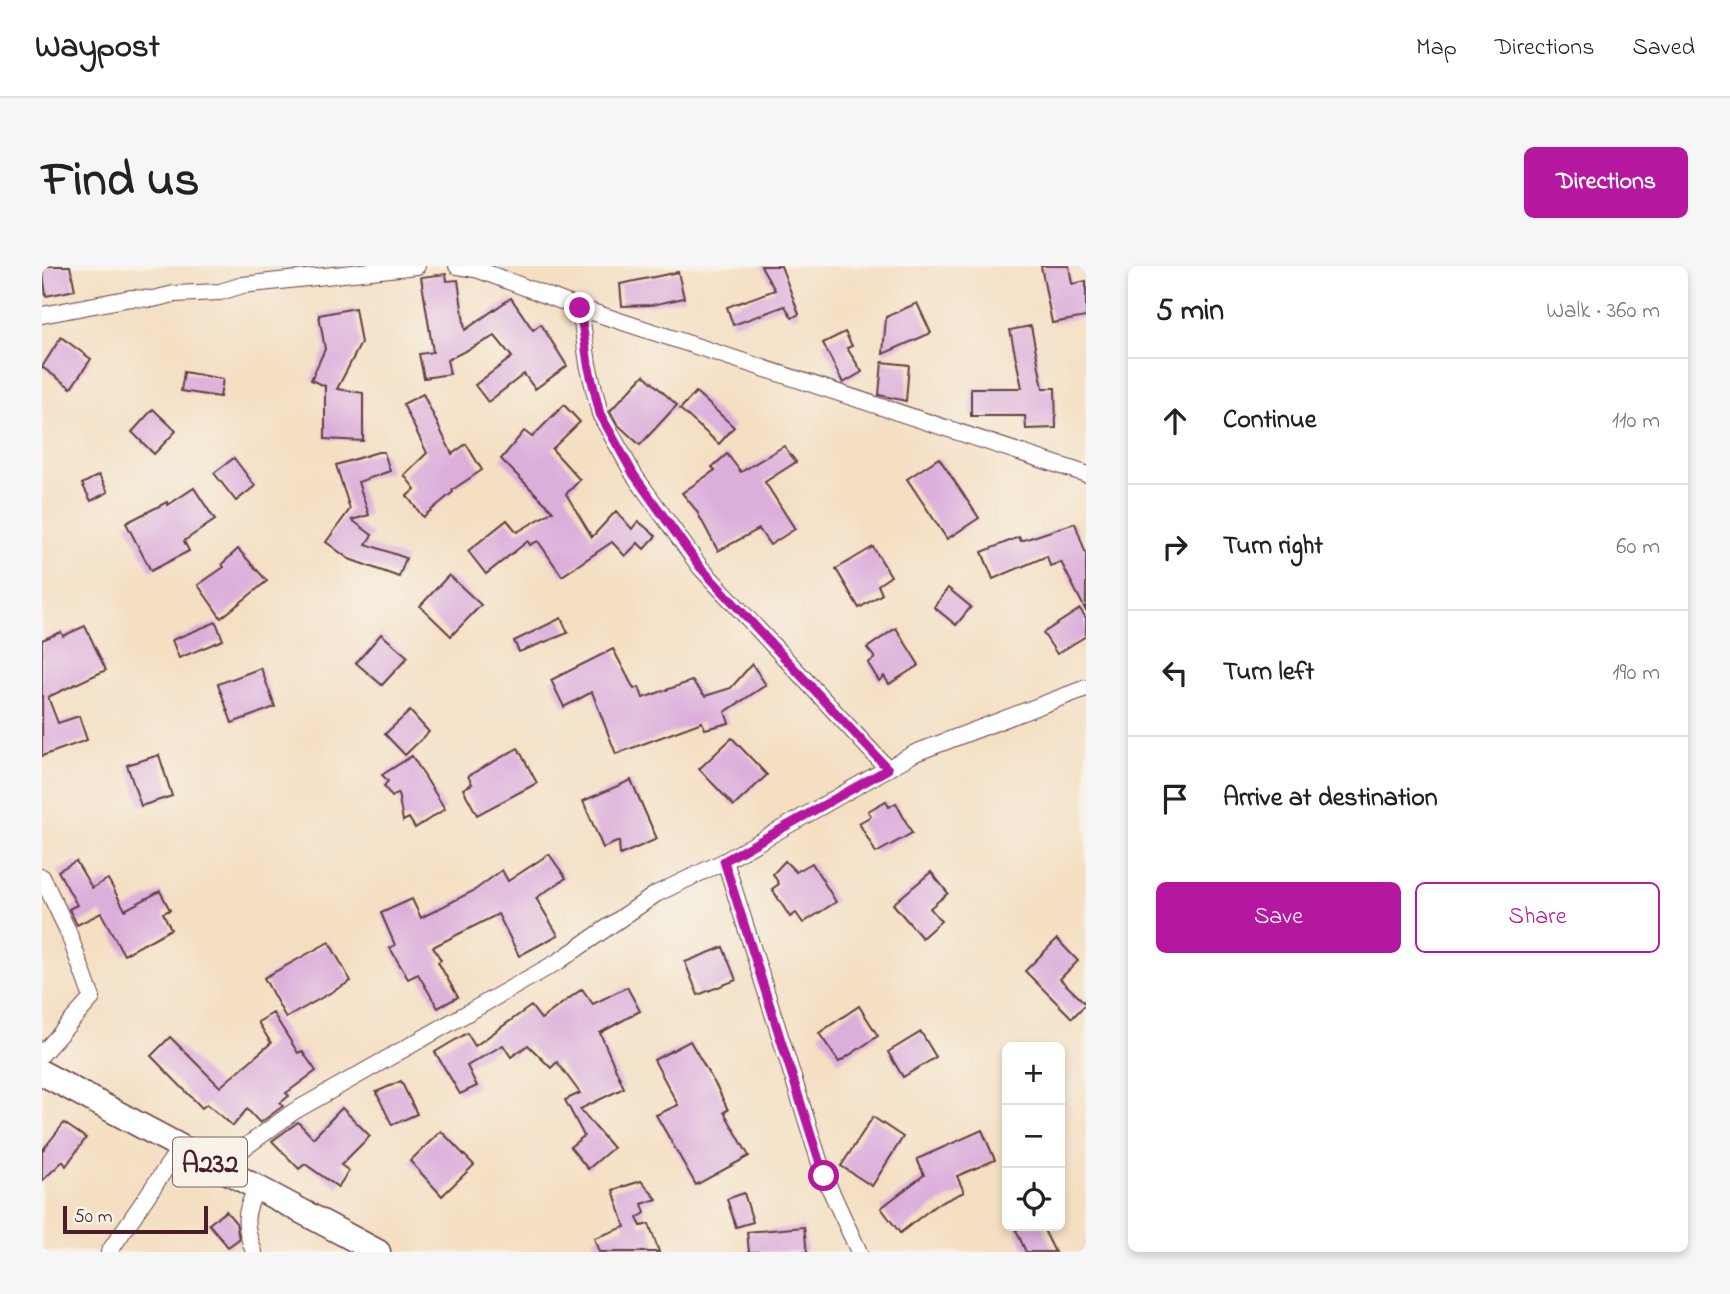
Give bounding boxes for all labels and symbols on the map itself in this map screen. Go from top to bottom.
route end [564,292,595,323]
road number: A232 [173,1138,247,1186]
route start [808,1160,839,1191]
scale bar [63,1203,208,1235]

